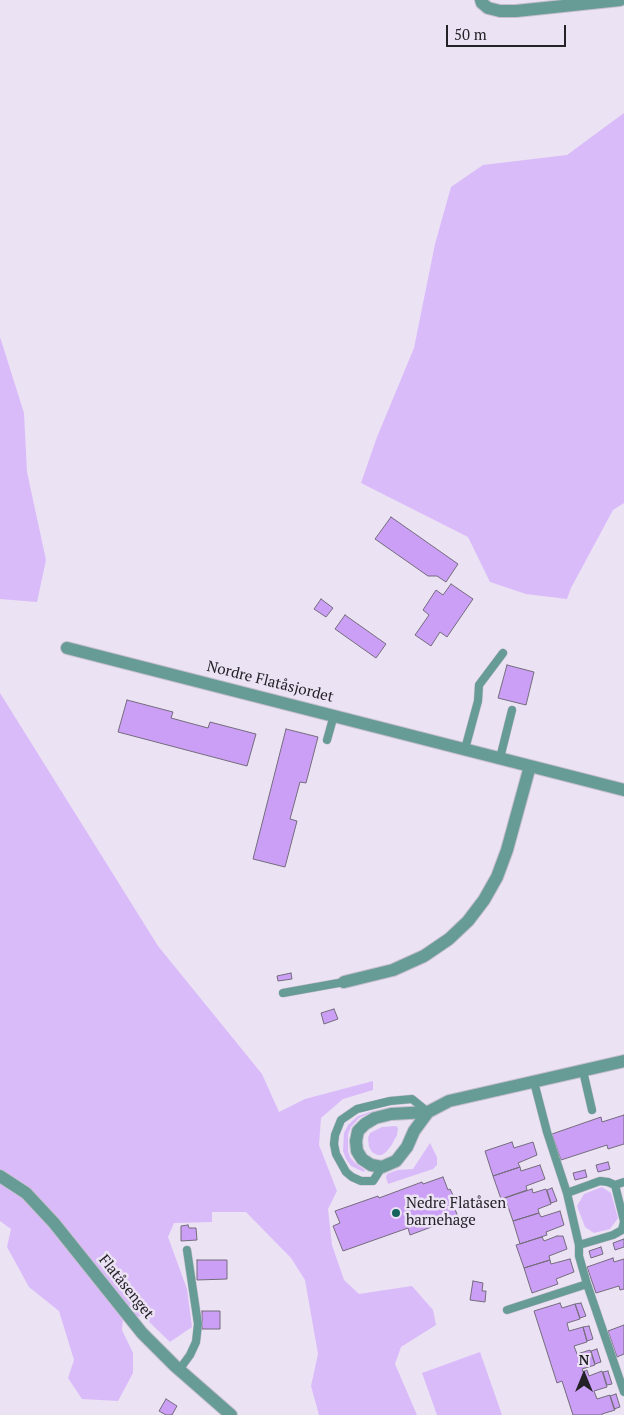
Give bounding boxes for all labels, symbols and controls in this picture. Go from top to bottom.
scale bar [449,15,569,47]
text: 50 m [454,24,487,44]
street label: Nordre Flatåsjordet [205,658,335,706]
place label: Nedre Flatåsen barnehage [406,1195,506,1230]
marker: Nedre Flatåsen barnehage [390,1207,402,1219]
street label: Flatåsenget [95,1251,157,1323]
north arrow [559,1350,609,1400]
text: N [579,1350,589,1369]

